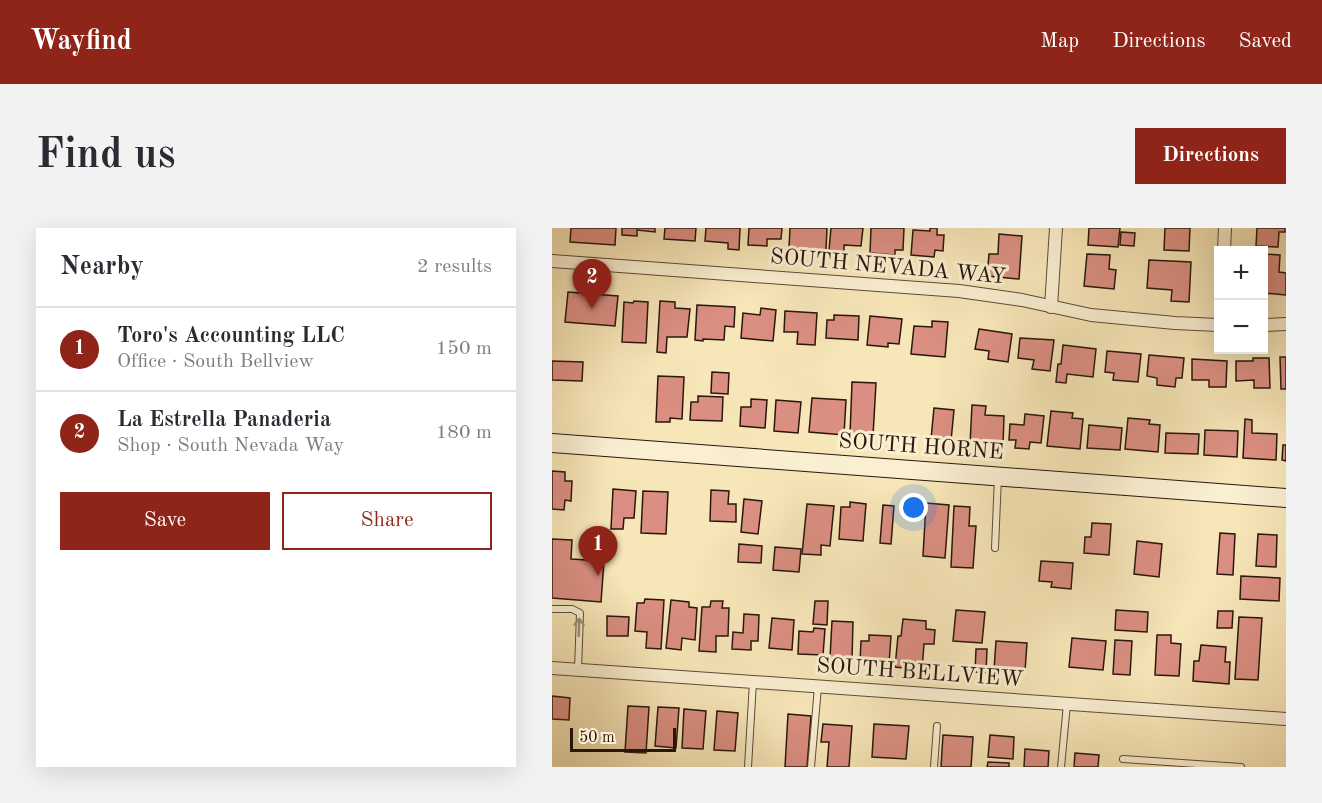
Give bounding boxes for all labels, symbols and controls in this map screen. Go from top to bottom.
text: Wayfind [30,28,132,56]
text: Map [1040,31,1079,52]
text: Directions [1112,31,1206,52]
text: Saved [1239,31,1292,52]
button: Directions [1135,128,1286,184]
text: Find us [36,135,175,177]
street label: SOUTH NEVADA WAY [769,246,1007,288]
map controls [1214,246,1268,354]
button: + [1214,246,1268,300]
text: Nearby [60,254,144,280]
text: 2 results [417,257,492,277]
pin: 2 [572,260,612,309]
button: − [1214,300,1268,354]
text: Toro's Accounting LLC [117,325,345,347]
text: 1 [74,339,85,359]
text: 150 m [436,339,492,359]
text: Office · South Bellview [117,352,314,372]
text: La Estrella Panaderia [117,409,331,431]
text: 2 [74,423,85,443]
text: 180 m [436,423,492,443]
street label: SOUTH HORNE [838,430,1004,464]
text: Shop · South Nevada Way [117,436,344,456]
button: Save [60,492,270,550]
button: Share [282,492,492,550]
your location [899,493,928,522]
pin: 1 [578,526,618,576]
one-way arrow [574,618,585,638]
street label: SOUTH BELLVIEW [816,655,1024,691]
scale bar [570,725,676,752]
text: 50 m [579,730,615,746]

